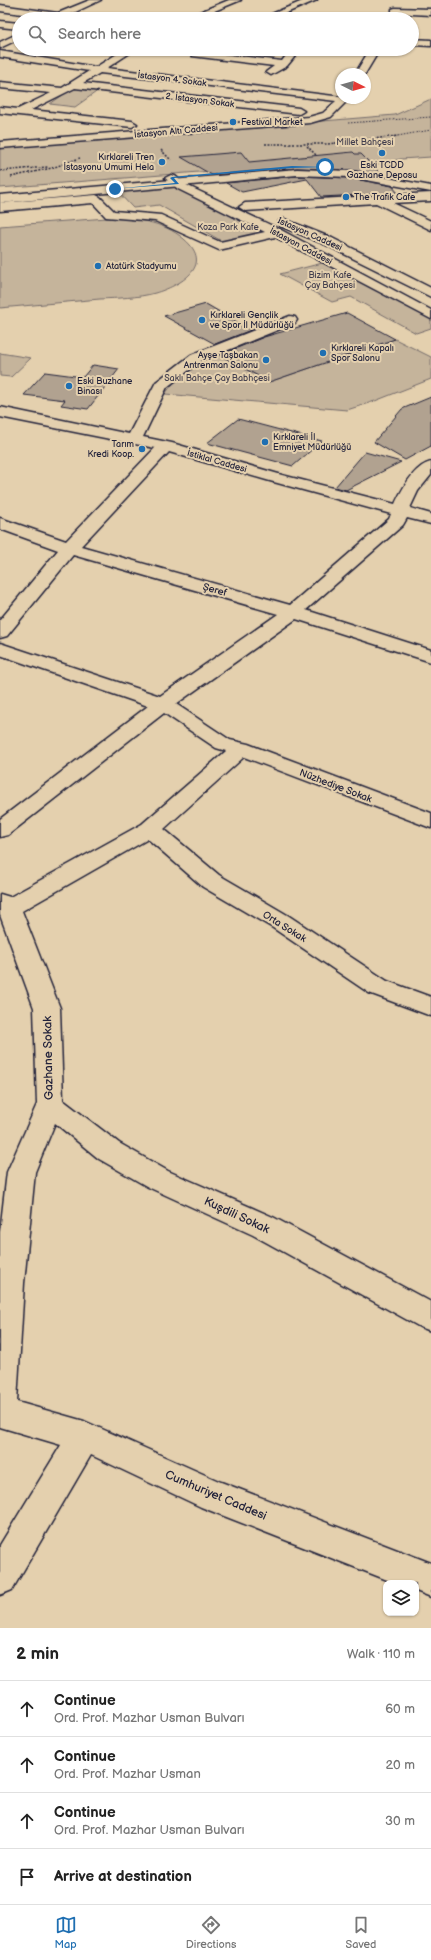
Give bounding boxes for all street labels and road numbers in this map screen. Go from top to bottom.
street label: İstasyon 4. Sokak [137,69,208,89]
street label: 2. İstasyon Sokak [165,90,236,110]
street label: İstasyon Altı Caddesi [134,121,218,141]
street label: Istasyon Caddesi [276,215,344,254]
street label: İstasyon Caddesi [268,224,334,268]
street label: İstiklal Caddesi [186,447,248,475]
street label: Şeref [201,581,228,599]
street label: Nüzhediye Sokak [298,767,374,805]
street label: Orta Sokak [260,909,309,945]
street label: Gazhane Sokak [40,1016,57,1100]
street label: Kuşdili Sokak [202,1194,272,1237]
street label: Cumhuriyet Caddesi [163,1467,269,1524]

